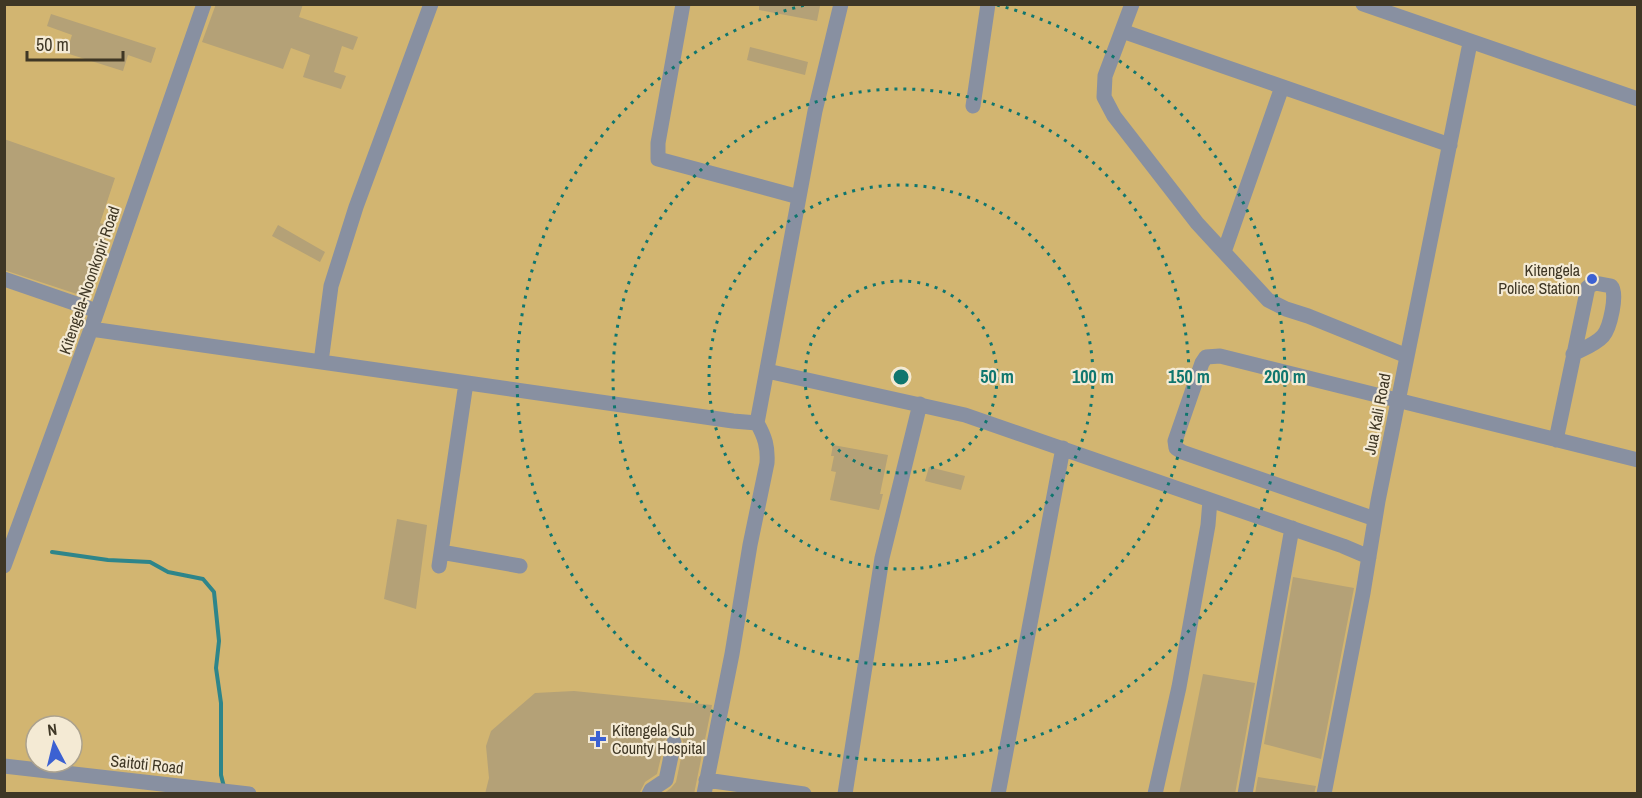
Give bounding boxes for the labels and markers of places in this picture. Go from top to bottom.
place label: Kitengela Police Station [1498,259,1581,299]
marker: Kitengela Police Station [1585,272,1599,286]
centre of rings [891,367,911,387]
place label: Kitengela Sub County Hospital [612,719,705,759]
marker: Kitengela Sub County Hospital [589,730,607,748]

